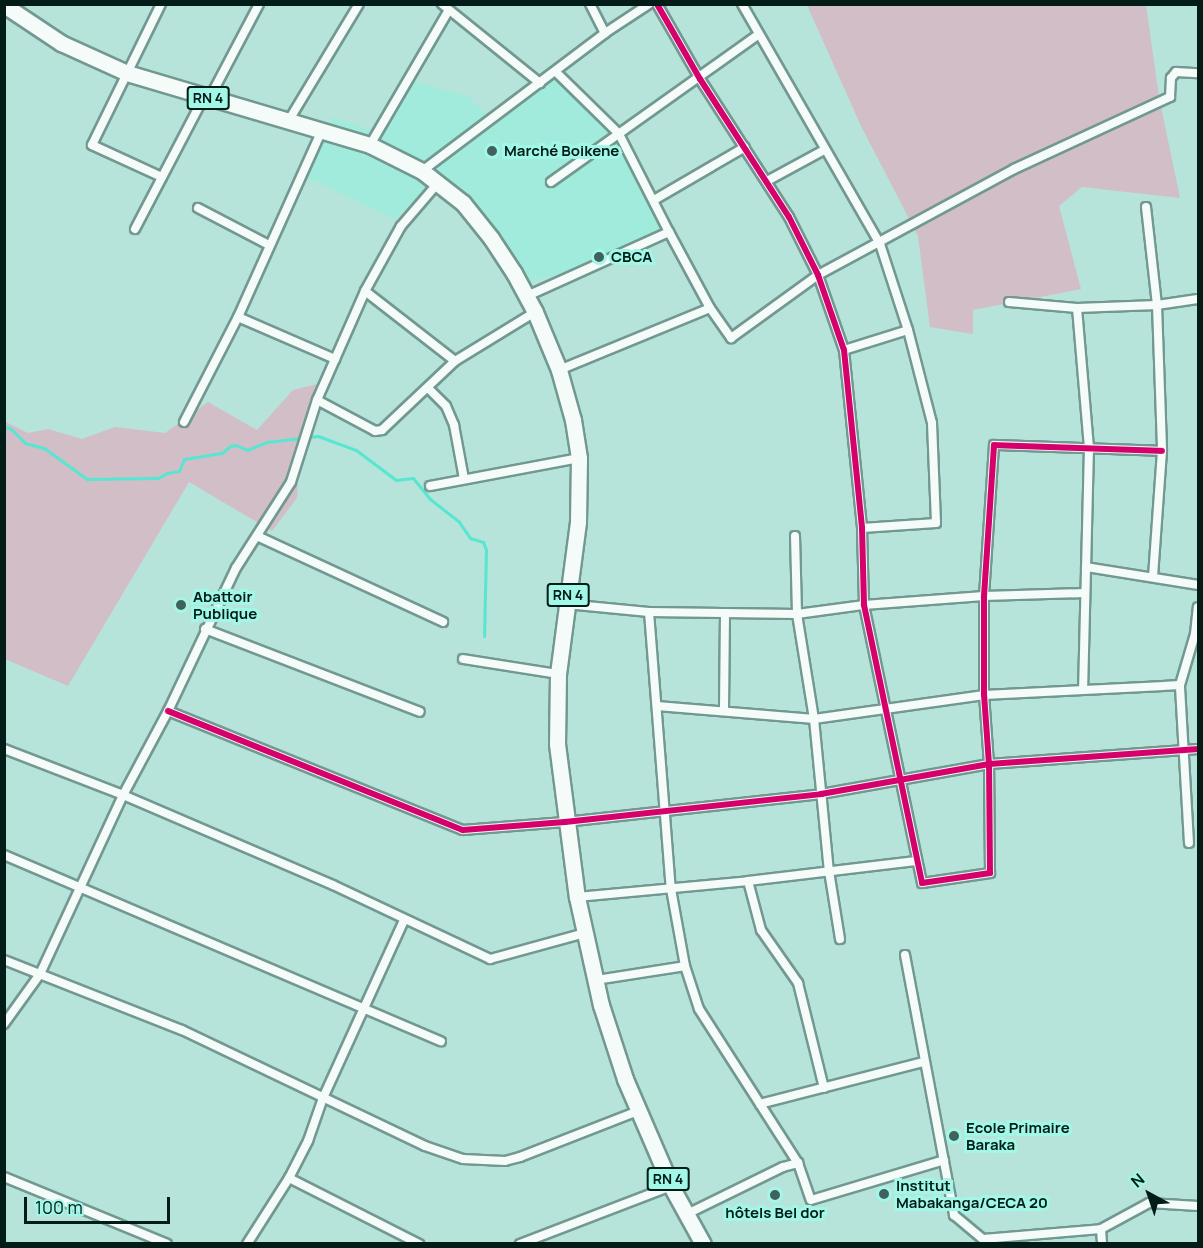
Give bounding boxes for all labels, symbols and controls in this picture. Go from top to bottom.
road number: RN 4 [186,87,230,109]
place label: Marché Boikene [504,142,619,160]
marker: Marché Boikene [485,144,499,158]
place label: CBCA [611,248,652,266]
marker: CBCA [592,250,606,264]
road number: RN 4 [546,584,590,606]
place label: Abattoir Publique [193,587,257,622]
marker: Abattoir Publique [174,598,188,612]
place label: Ecole Primaire Baraka [966,1118,1070,1153]
marker: Ecole Primaire Baraka [947,1129,961,1143]
north arrow [1119,1164,1179,1224]
road number: RN 4 [646,1168,690,1190]
text: N [1126,1168,1149,1192]
place label: Institut Mabakanga/CECA 20 [896,1176,1048,1211]
scale bar [27,1185,172,1223]
marker: Institut Mabakanga/CECA 20 [877,1187,891,1201]
marker: hôtels Bel dor [768,1188,782,1202]
text: 100 m [35,1195,83,1219]
place label: hôtels Bel dor [725,1204,825,1222]

